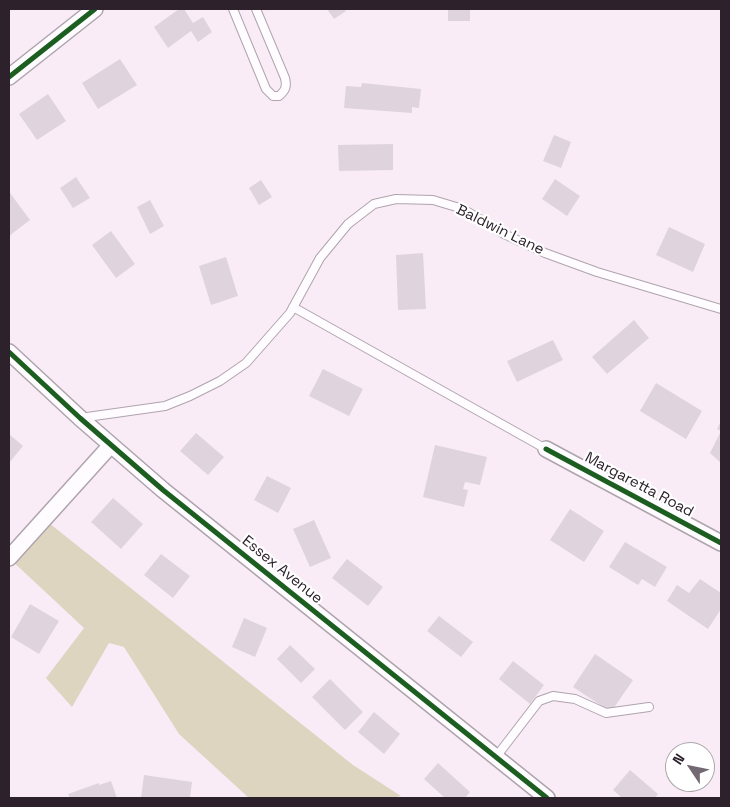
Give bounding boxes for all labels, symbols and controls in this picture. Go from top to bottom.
street label: Baldwin Lane [453,201,547,259]
street label: Margaretta Road [582,449,696,521]
street label: Essex Avenue [238,532,326,608]
north arrow [665,742,715,792]
text: N [668,750,688,768]

